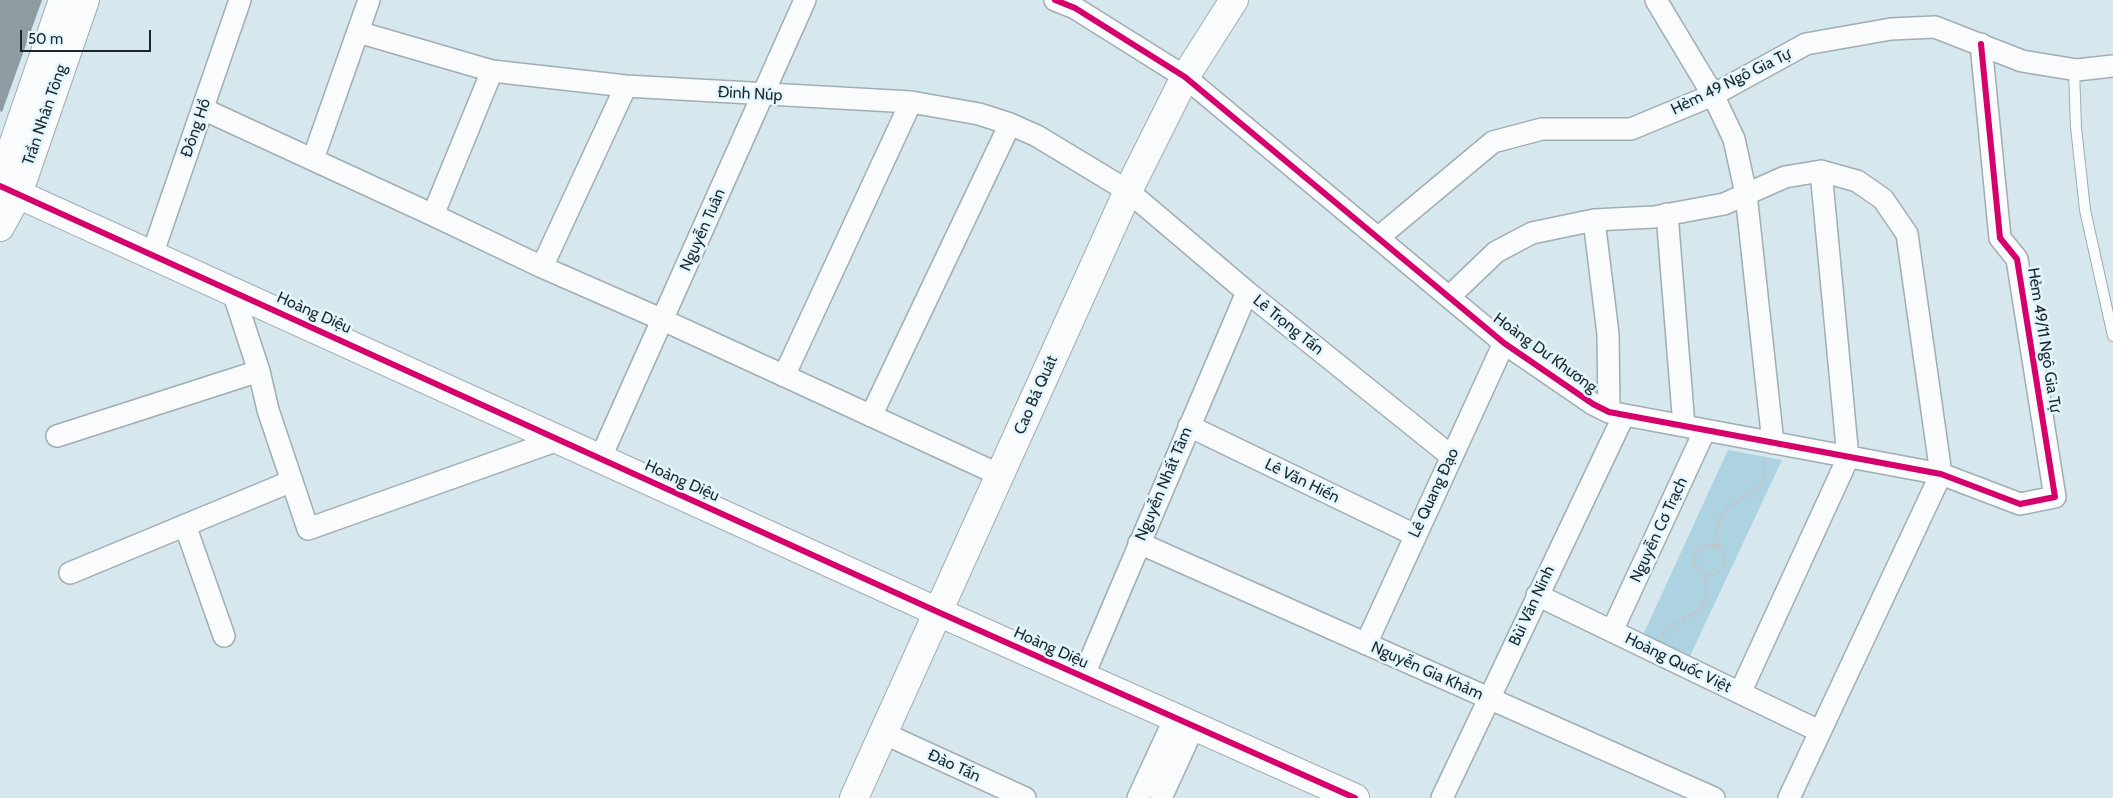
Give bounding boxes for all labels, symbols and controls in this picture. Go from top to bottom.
scale bar [22,20,154,52]
text: 50 m [28,30,63,48]
street label: Hẻm 49 Ngô Gia Tự [1668,45,1794,119]
street label: Trần Nhân Tông [19,62,71,168]
street label: Đinh Núp [717,83,783,105]
street label: Đông Hồ [177,96,215,160]
street label: Nguyễn Tuân [676,186,730,274]
street label: Hẻm 49/11 Ngô Gia Tự [2023,266,2065,414]
street label: Hoàng Diệu [274,288,354,338]
street label: Lê Trọng Tấn [1249,291,1327,359]
street label: Hoàng Dư Khương [1489,309,1601,397]
street label: Cao Bá Quát [1010,353,1062,437]
street label: Nguyễn Nhất Tâm [1131,424,1197,544]
street label: Lê Quang Đạo [1405,445,1463,541]
street label: Lê Văn Hiến [1262,455,1342,507]
street label: Hoàng Diệu [642,456,722,506]
street label: Nguyễn Cơ Trạch [1626,474,1692,586]
street label: Bùi Văn Ninh [1505,563,1559,649]
street label: Hoàng Diệu [1011,623,1091,673]
street label: Hoàng Quốc Việt [1622,629,1734,697]
street label: Nguyễn Gia Khảm [1368,638,1486,704]
street label: Đào Tấn [925,745,983,787]

